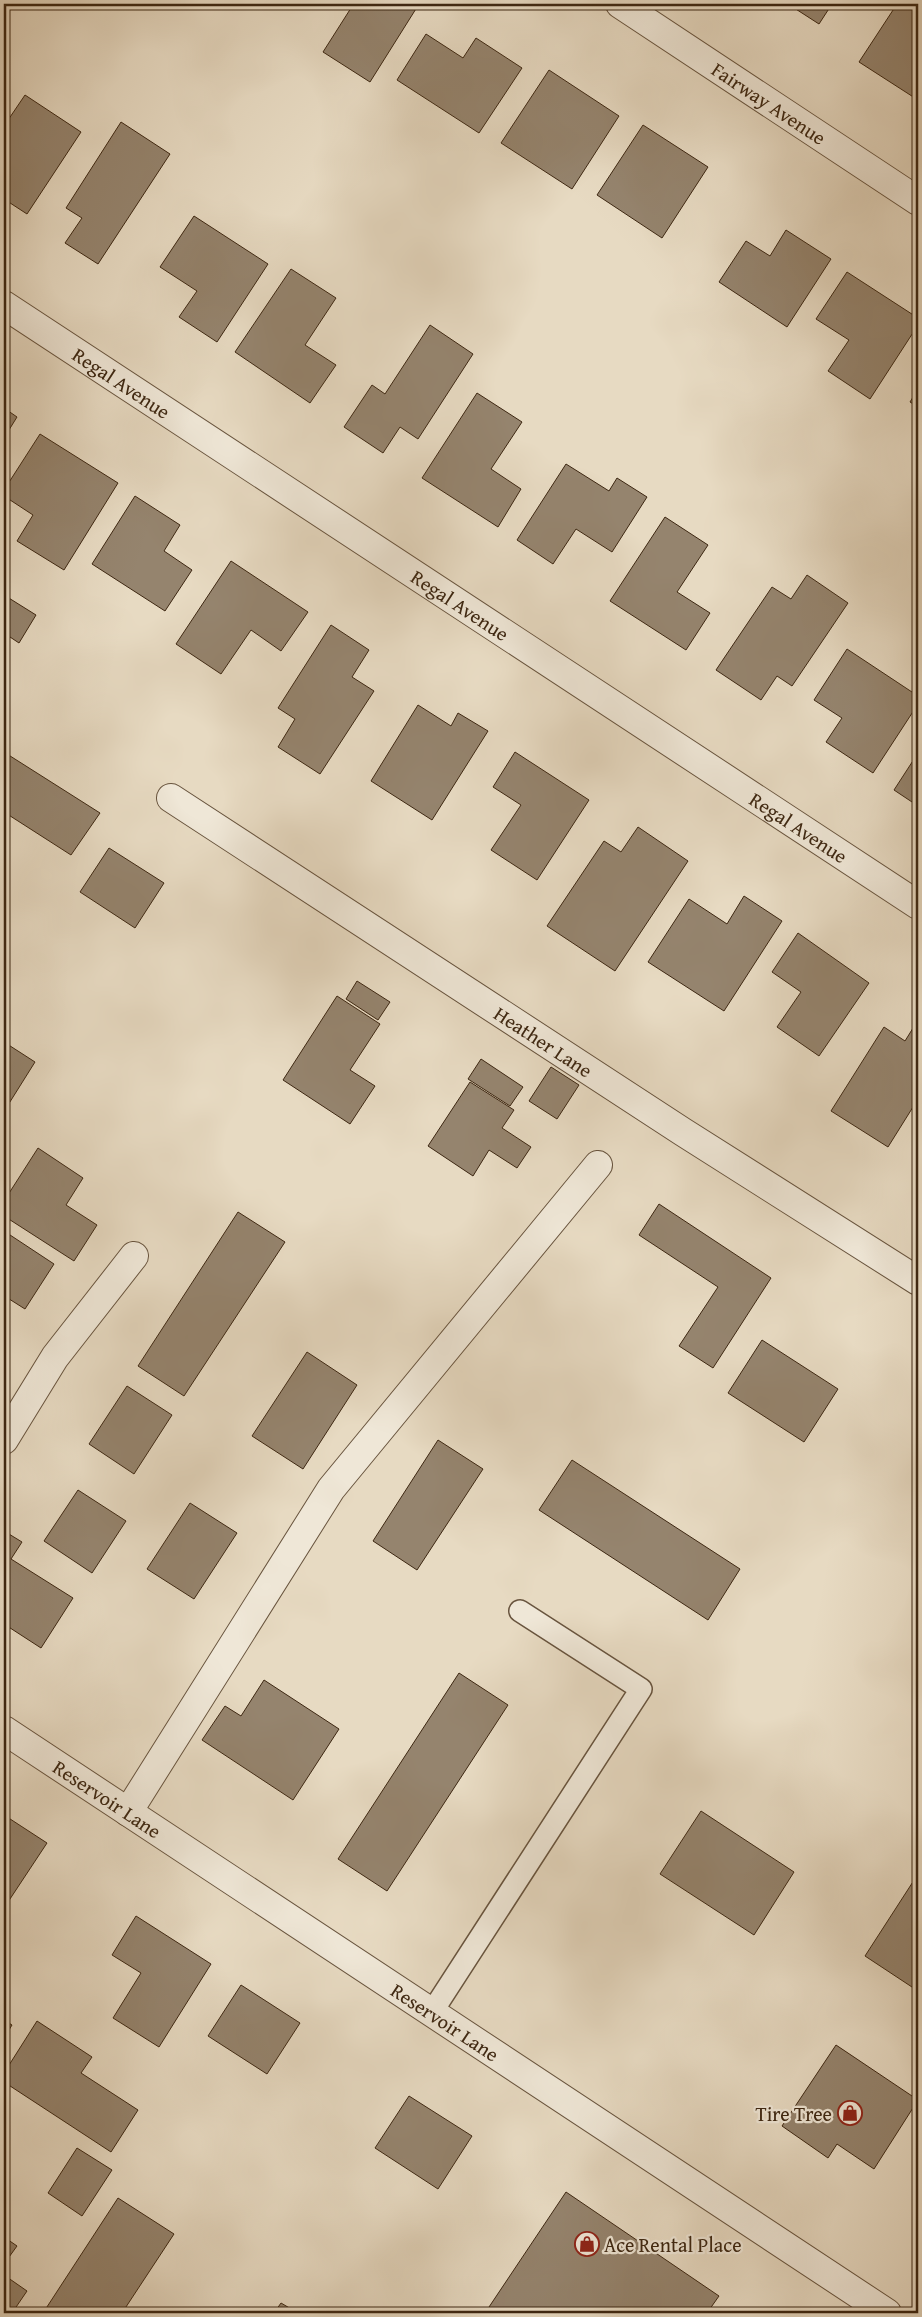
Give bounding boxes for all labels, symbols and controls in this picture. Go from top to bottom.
street label: Fairway Avenue [706,54,832,151]
street label: Regal Avenue [67,340,177,425]
street label: Regal Avenue [406,562,515,647]
street label: Regal Avenue [744,784,854,870]
street label: Heather Lane [489,998,599,1084]
street label: Reservoir Lane [48,1752,167,1845]
street label: Reservoir Lane [386,1975,505,2068]
place label: Tire Tree [756,2099,832,2128]
shop icon: Tire Tree [837,2100,863,2126]
place label: Ace Rental Place [604,2230,742,2259]
shop icon: Ace Rental Place [574,2231,600,2257]

